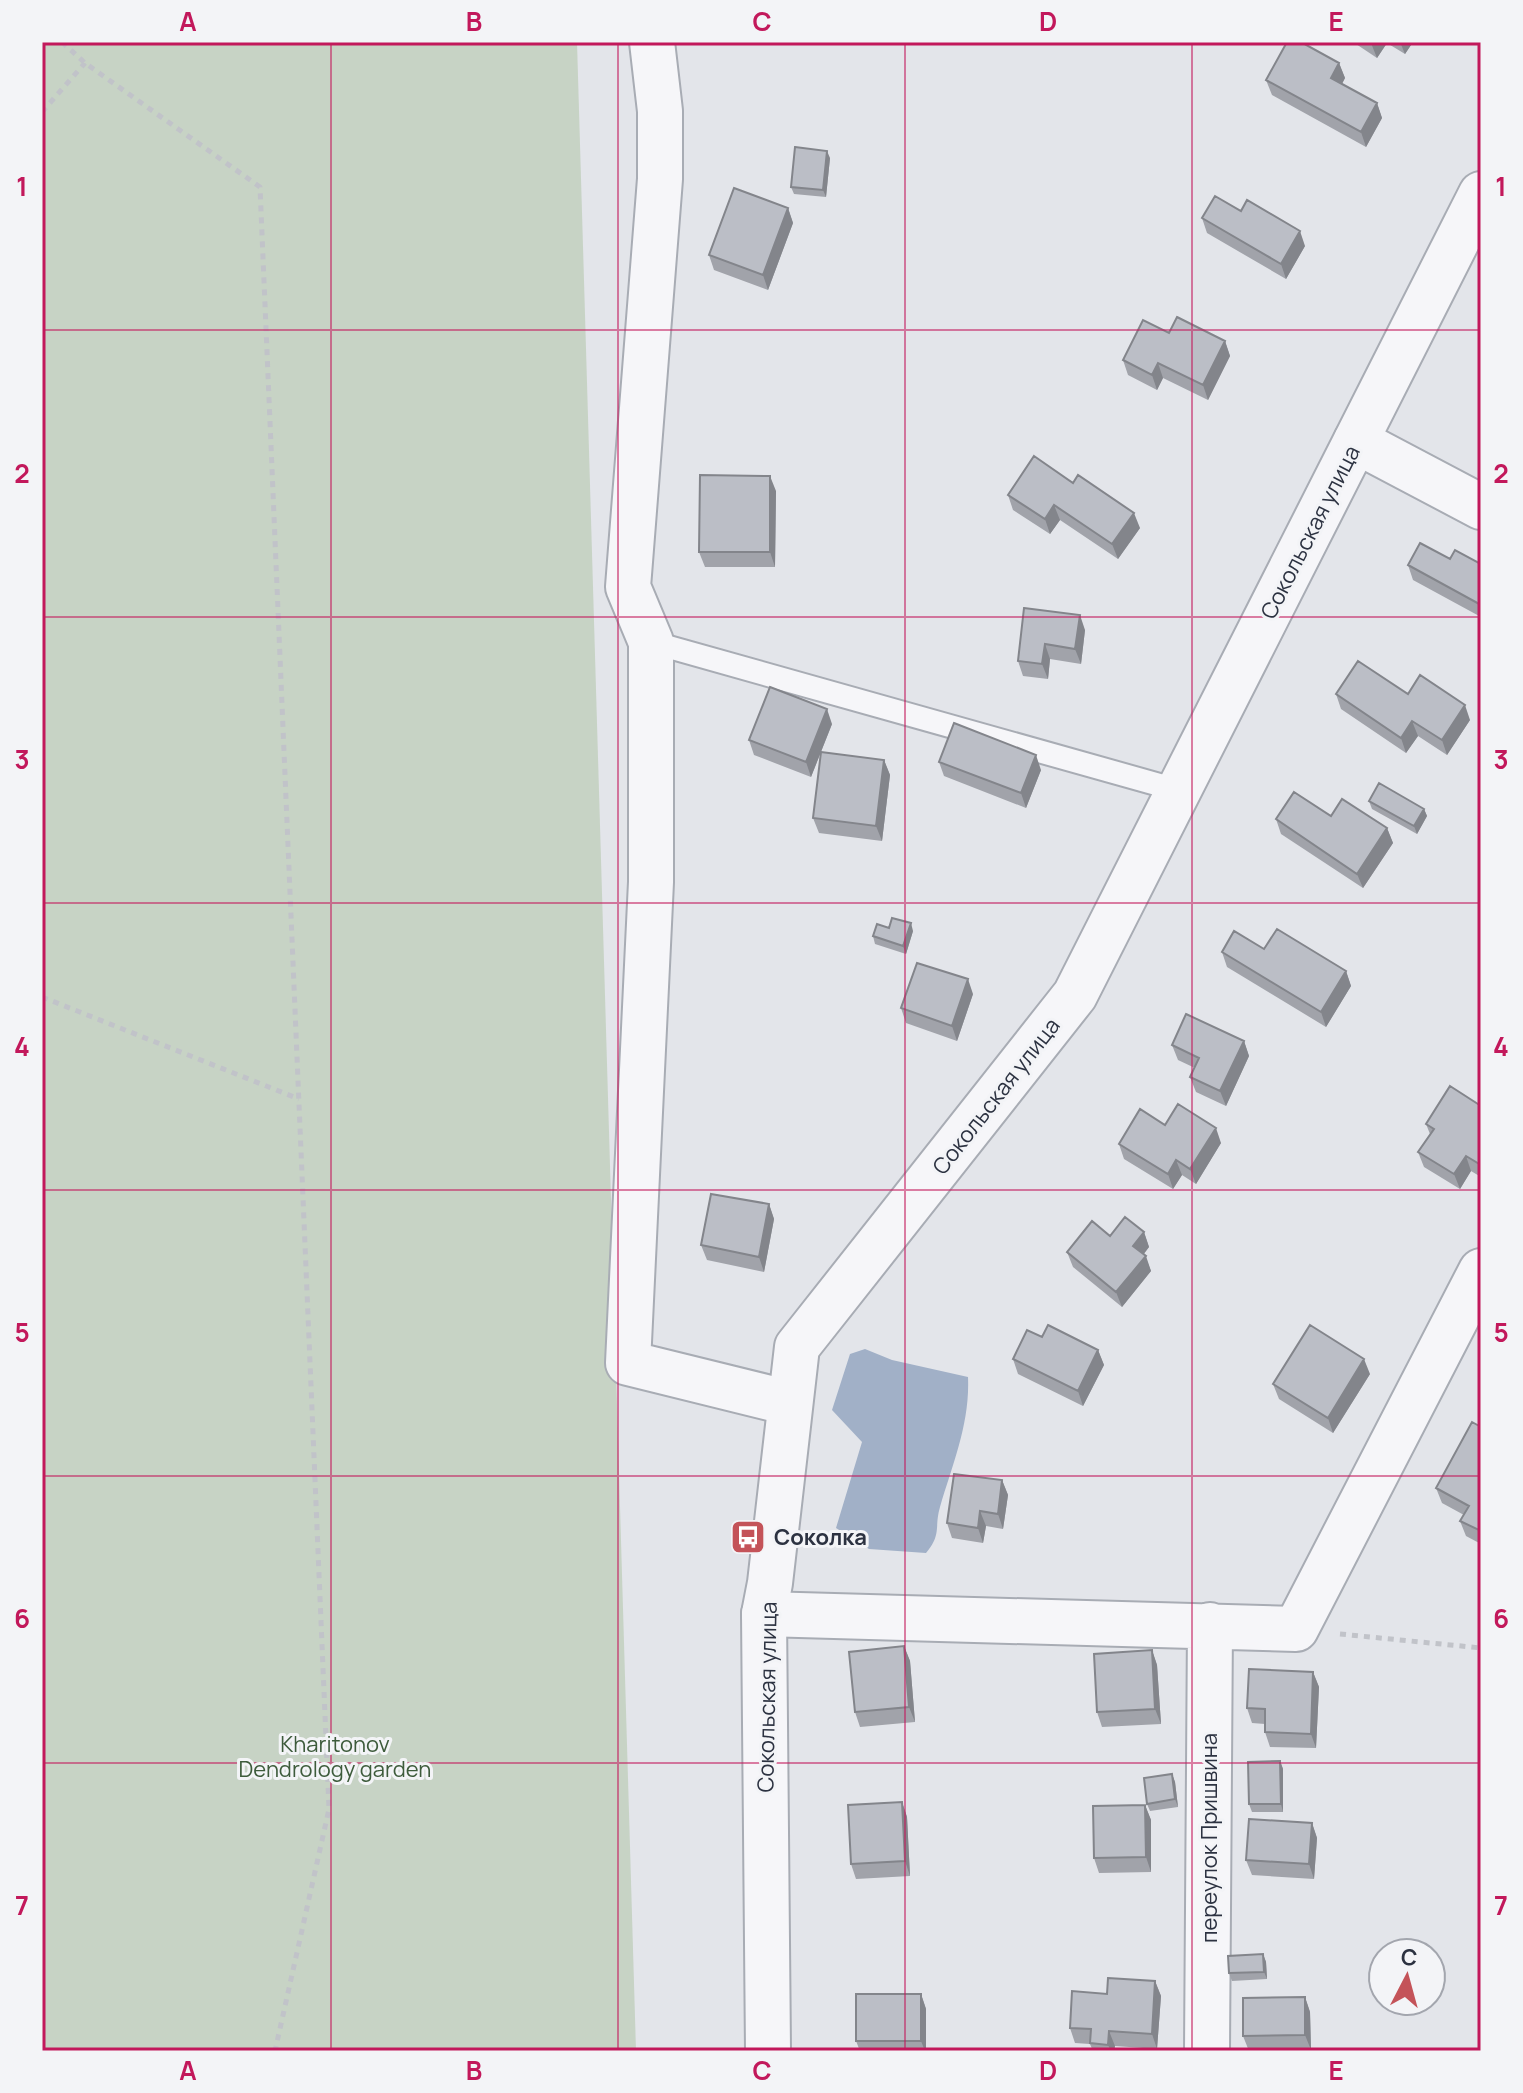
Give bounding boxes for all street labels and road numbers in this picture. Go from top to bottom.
street label: Сокольская улица [1253,440,1367,624]
street label: Сокольская улица [925,1012,1067,1180]
street label: Сокольская улица [750,1601,784,1793]
street label: переулок Пришвина [1194,1733,1224,1943]

